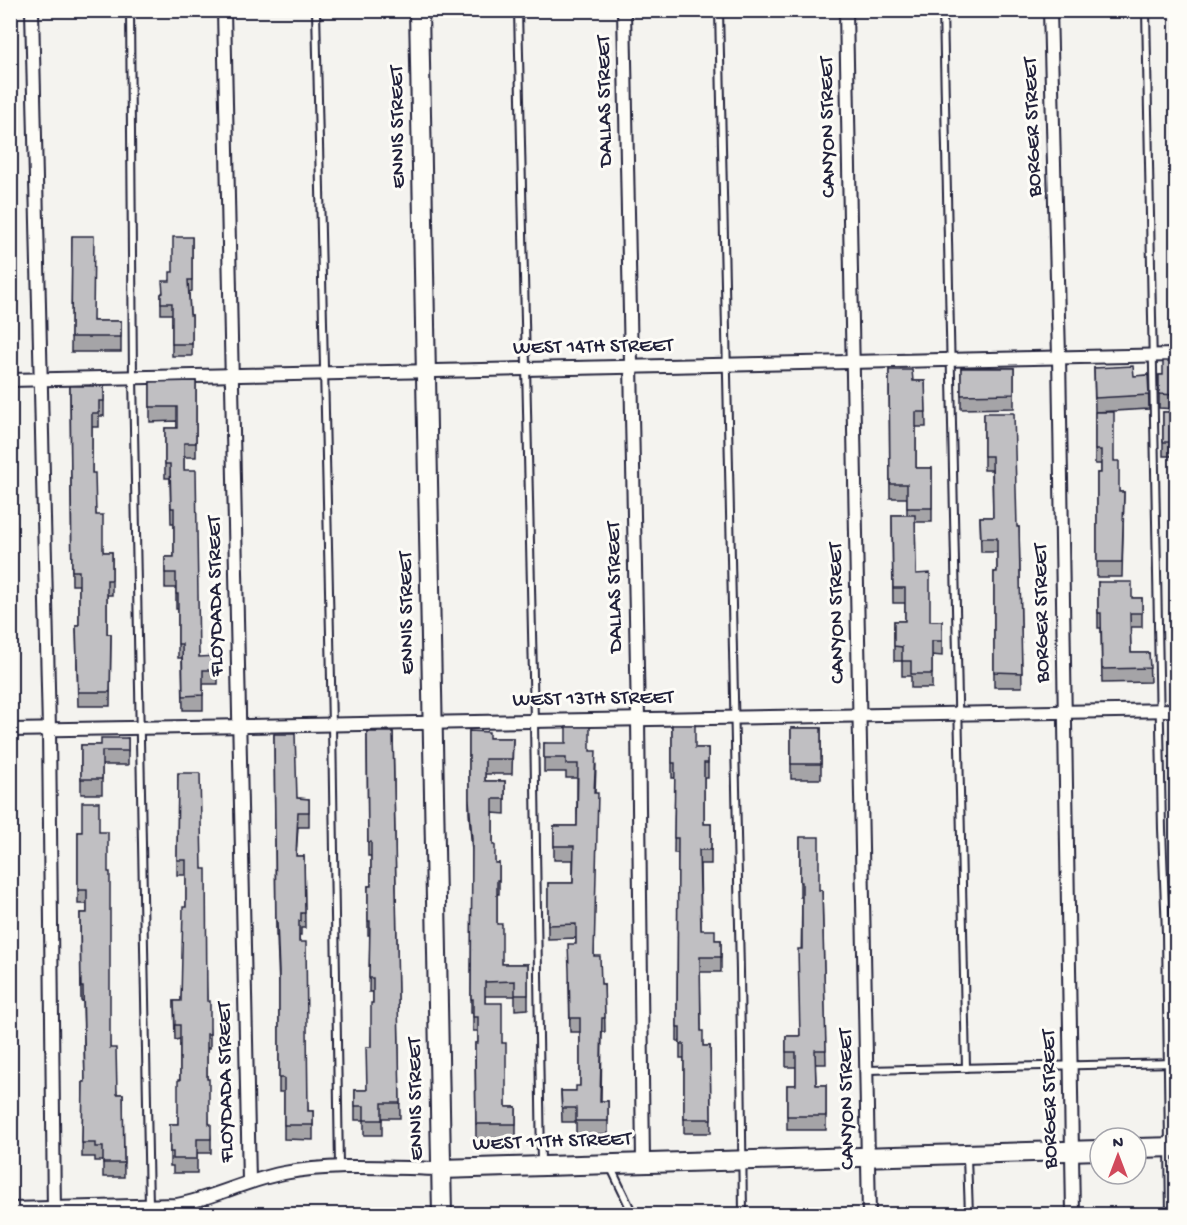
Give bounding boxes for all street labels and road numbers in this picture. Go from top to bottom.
street label: DALLAS STREET [592,34,620,169]
street label: CANYON STREET [815,55,843,198]
street label: BORGER STREET [1019,56,1049,198]
street label: ENNIS STREET [385,64,413,189]
street label: WEST 14TH STREET [513,334,674,362]
street label: FLOYDADA STREET [203,514,231,678]
street label: DALLAS STREET [602,520,630,655]
street label: CANYON STREET [824,541,852,684]
street label: BORGER STREET [1029,542,1057,684]
street label: ENNIS STREET [394,550,422,675]
street label: WEST 13TH STREET [512,686,675,714]
street label: FLOYDADA STREET [213,1000,241,1164]
street label: CANYON STREET [834,1027,862,1170]
street label: BORGER STREET [1037,1028,1065,1170]
street label: ENNIS STREET [403,1036,431,1161]
street label: WEST 11TH STREET [472,1128,633,1158]

